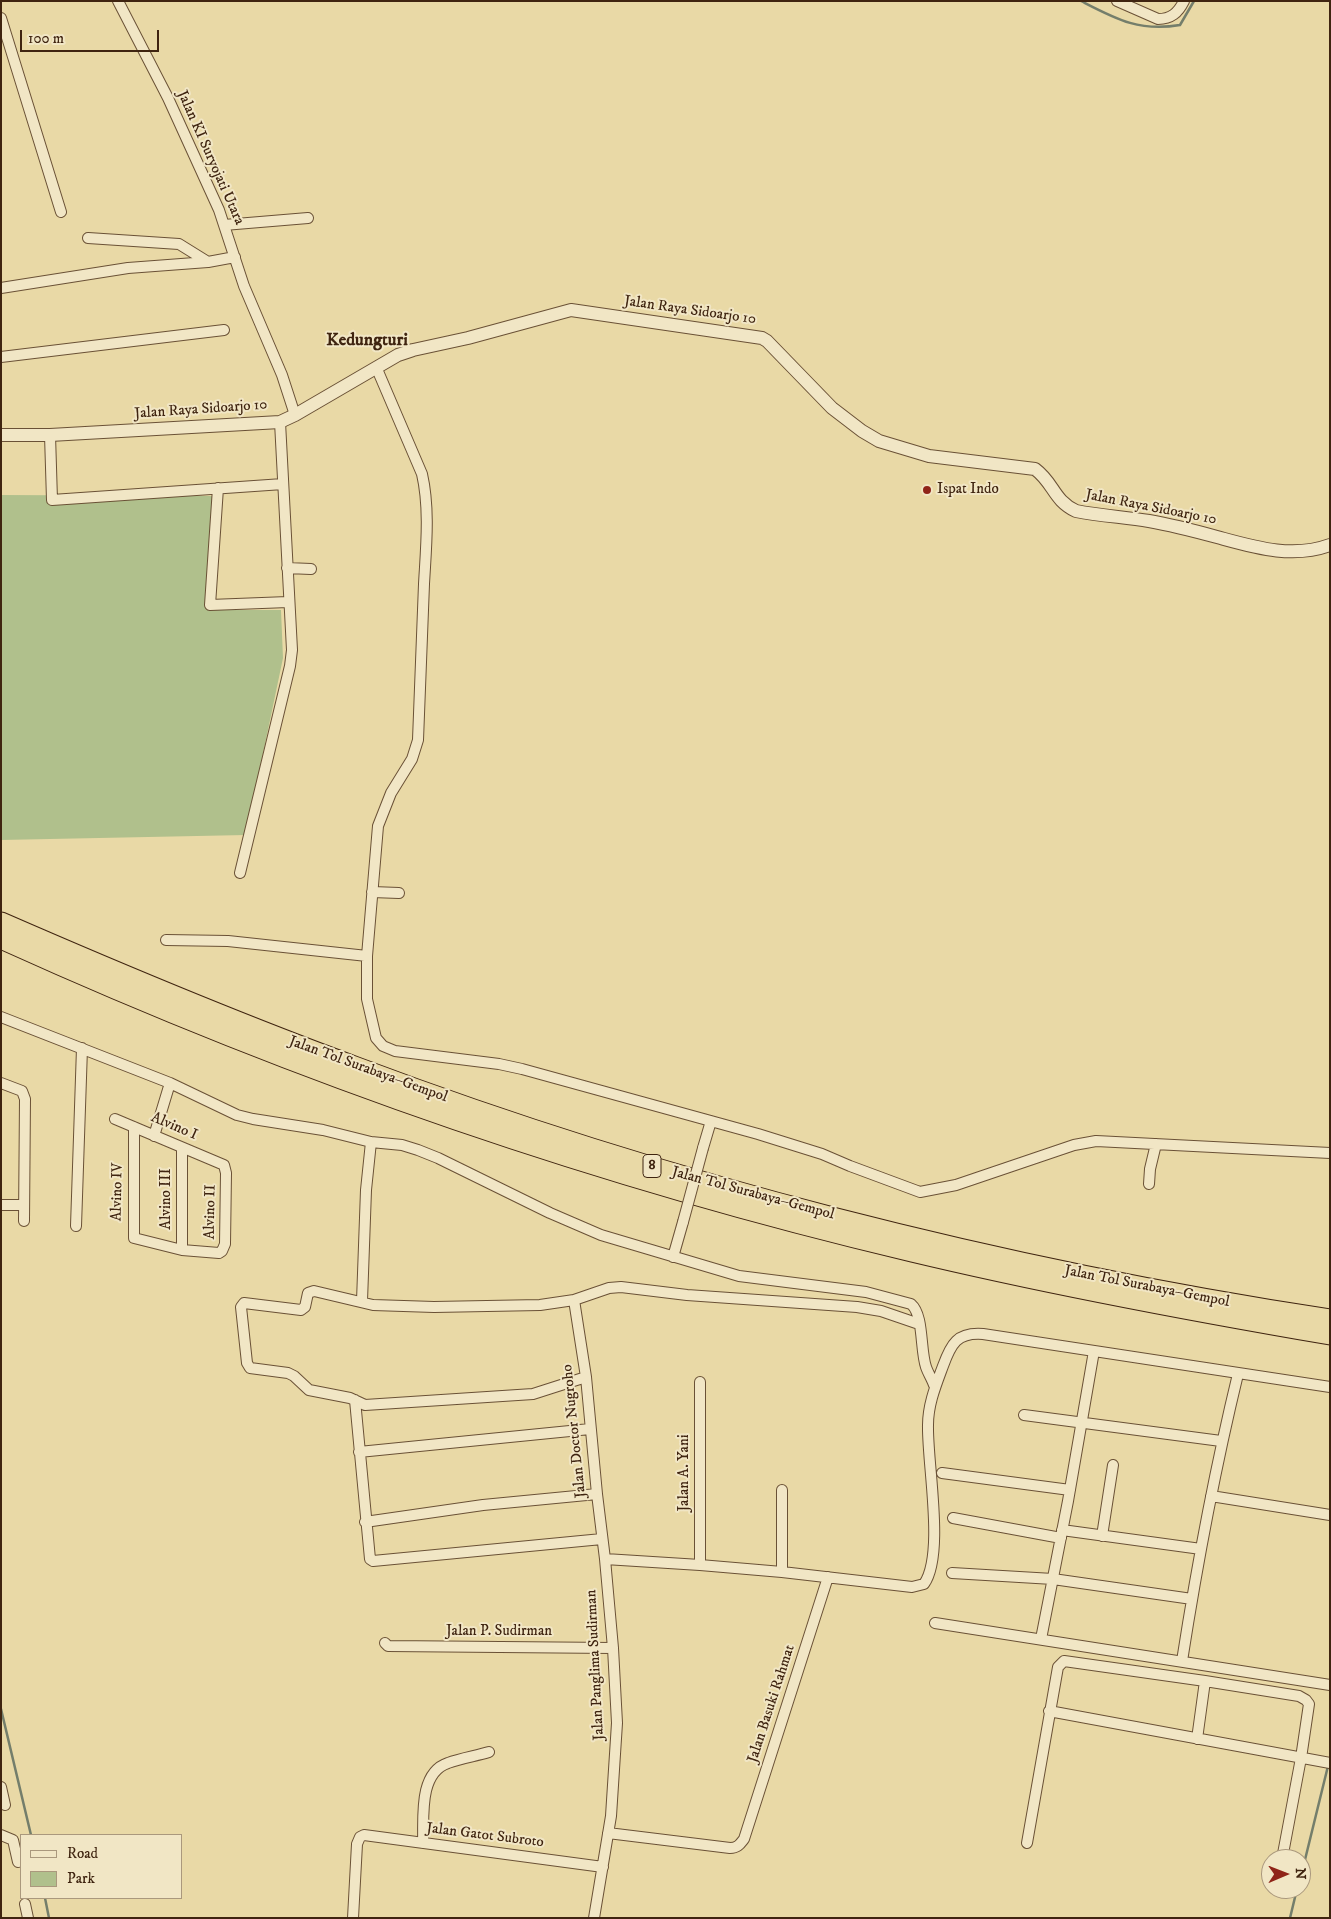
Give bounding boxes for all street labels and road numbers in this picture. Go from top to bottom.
street label: Jalan KI Suryojati Utara [172,88,248,228]
street label: Jalan Raya Sidoarjo 10 [623,293,757,329]
street label: Jalan Raya Sidoarjo 10 [134,396,268,424]
street label: Jalan Raya Sidoarjo 10 [1084,486,1218,530]
street label: Jalan Tol Surabaya–Gempol [286,1033,450,1107]
street label: Alvino I [148,1109,200,1145]
road number: 8 [643,1154,661,1178]
street label: Alvino IV [108,1163,128,1221]
street label: Jalan Tol Surabaya–Gempol [670,1164,836,1224]
street label: Alvino III [158,1168,176,1230]
street label: Alvino II [202,1184,220,1240]
street label: Jalan Tol Surabaya–Gempol [1063,1262,1231,1312]
street label: Jalan Doctor Nugroho [559,1363,591,1499]
street label: Jalan A. Yani [676,1434,694,1512]
street label: Jalan Panglima Sudirman [583,1589,609,1741]
street label: Jalan P. Sudirman [446,1623,552,1641]
street label: Jalan Basuki Rahmat [744,1643,800,1765]
street label: Jalan Gatot Subroto [425,1820,545,1852]

